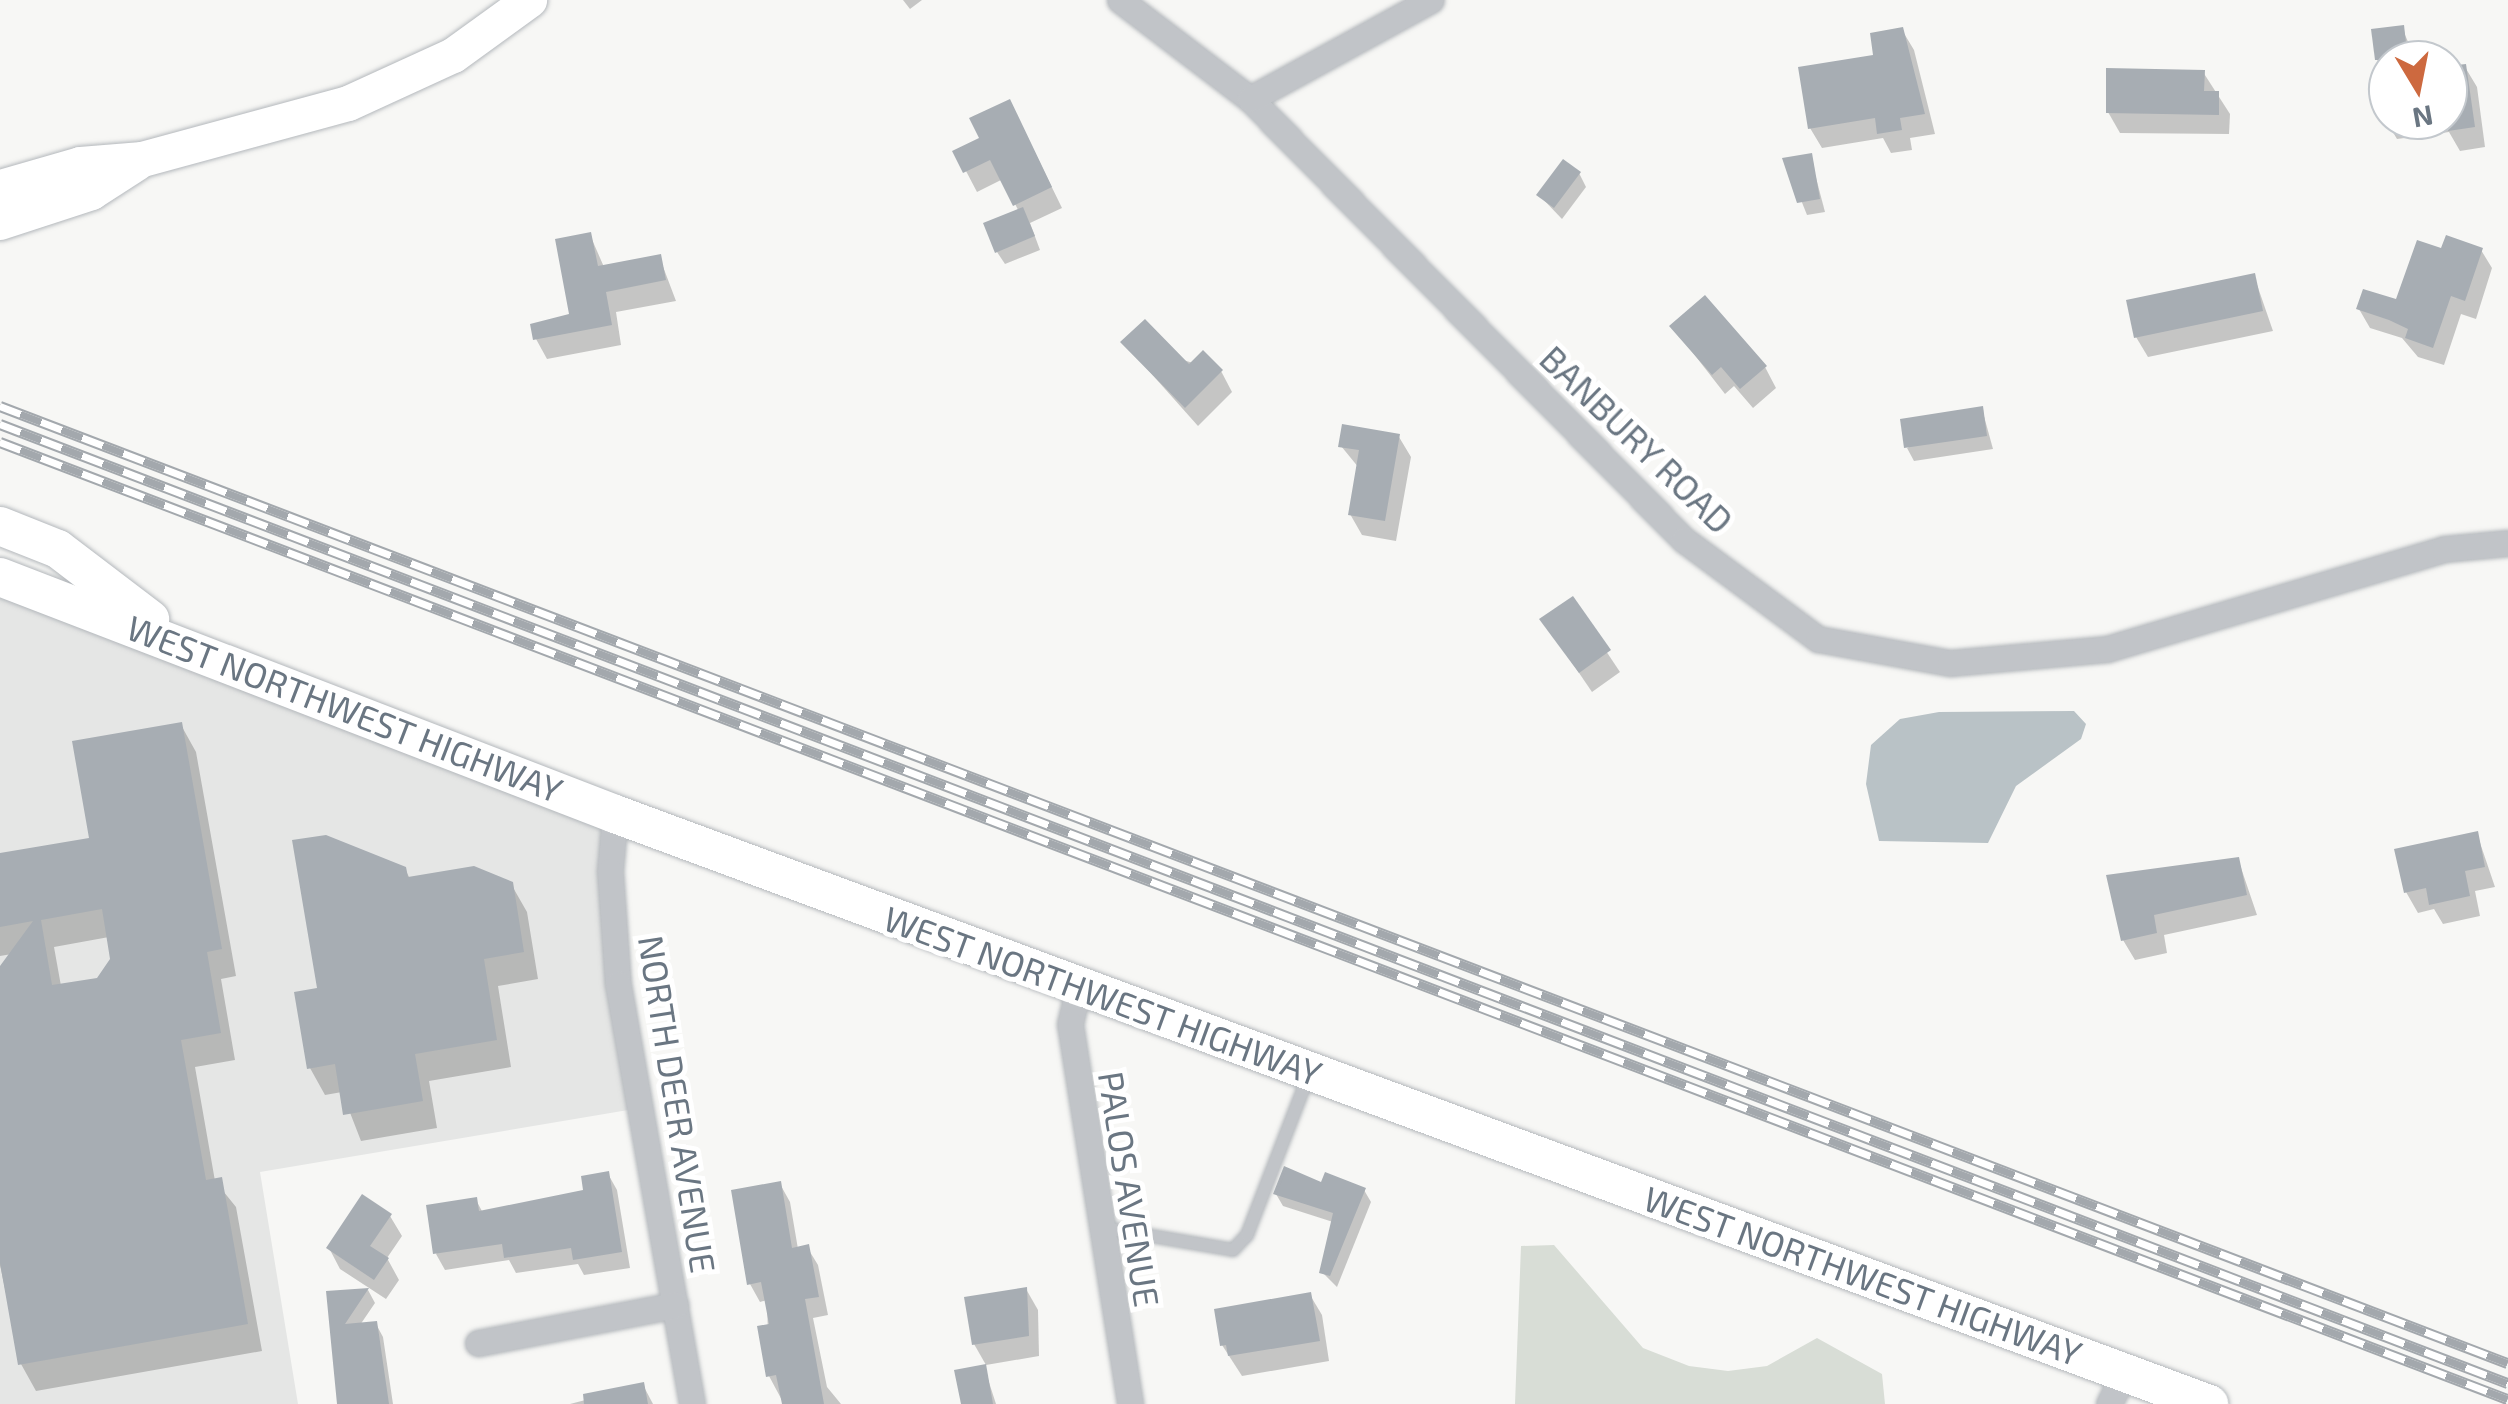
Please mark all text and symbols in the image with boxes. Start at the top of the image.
north arrow [2368,40,2468,140]
text: N [2410,99,2436,136]
street label: BANBURY ROAD [1532,336,1742,542]
street label: WEST NORTHWEST HIGHWAY [121,605,569,811]
street label: WEST NORTHWEST HIGHWAY [878,896,1328,1094]
street label: NORTH DEER AVENUE [631,932,725,1276]
street label: PALOS AVENUE [1091,1068,1169,1310]
street label: WEST NORTHWEST HIGHWAY [1638,1176,2088,1374]

